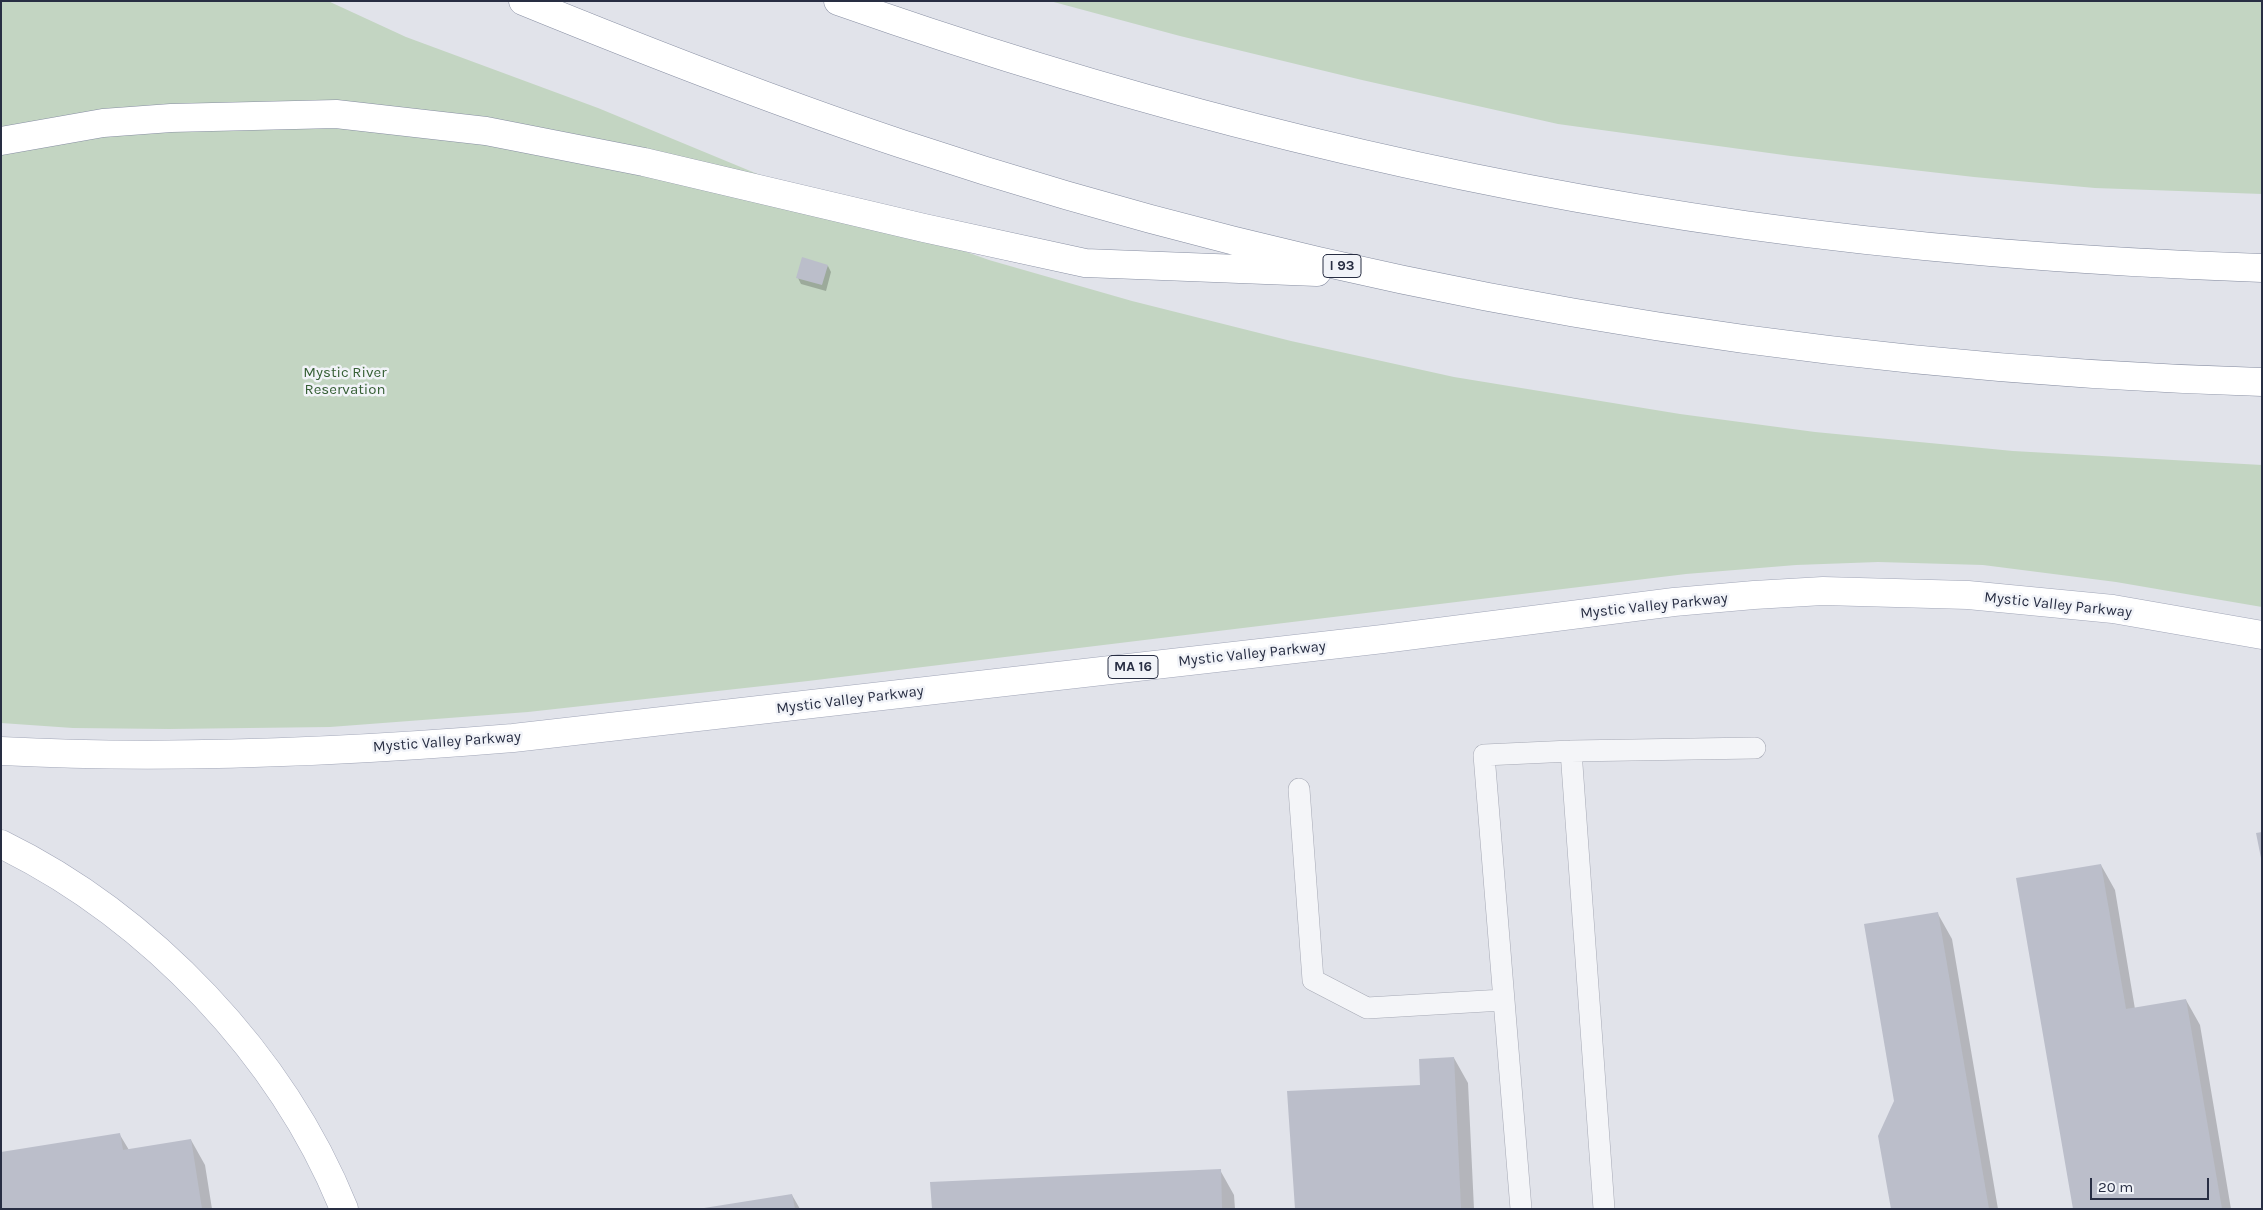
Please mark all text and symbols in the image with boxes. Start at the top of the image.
road number: I 93 [1323,255,1361,278]
park label: Mystic River Reservation [303,364,387,399]
street label: Mystic Valley Parkway [1983,588,2133,622]
street label: Mystic Valley Parkway [1579,589,1729,623]
street label: Mystic Valley Parkway [1177,637,1327,671]
road number: MA 16 [1108,656,1158,679]
street label: Mystic Valley Parkway [775,682,925,718]
street label: Mystic Valley Parkway [372,728,522,756]
scale bar [2093,1168,2212,1200]
text: 20 m [2098,1178,2133,1196]

